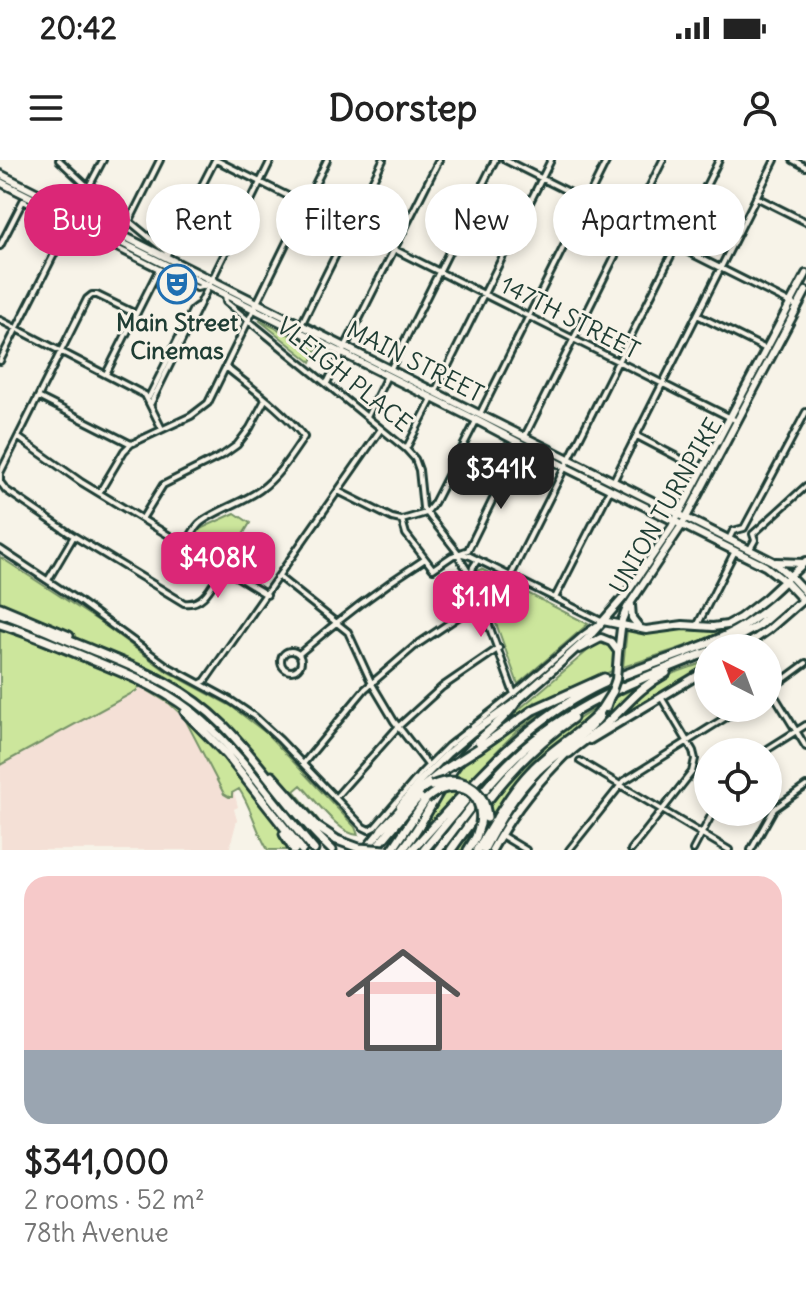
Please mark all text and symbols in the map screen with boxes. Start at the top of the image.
text: 20:42 [40,9,117,47]
icon: menu [24,86,68,130]
text: Doorstep [329,86,477,131]
icon: person [738,86,782,130]
chip: Buy [24,184,130,256]
chip: Rent [146,184,260,256]
chip: Filters [276,184,409,256]
chip: New [425,184,537,256]
chip: Apartment [553,184,745,256]
theatre icon: Main Street Cinemas [156,263,198,305]
street label: 147TH STREET [496,269,645,365]
place label: Main Street Cinemas [116,307,239,365]
street label: VLEIGH PLACE [271,311,418,438]
street label: MAIN STREET [342,314,489,408]
street label: UNION TURNPIKE [603,412,728,599]
pin: $341K [445,443,557,511]
text: $341K [466,452,536,485]
pin: $408K [162,532,274,600]
text: $408K [179,541,257,574]
pin: $1.1M [425,571,537,639]
text: $1.1M [451,580,511,613]
north arrow [694,634,782,722]
map controls [694,634,782,826]
button: locate [694,738,782,826]
icon: home [331,928,475,1072]
text: $341,000 [24,1140,169,1183]
text: 2 rooms · 52 m² [24,1183,205,1216]
text: 78th Avenue [24,1216,169,1249]

